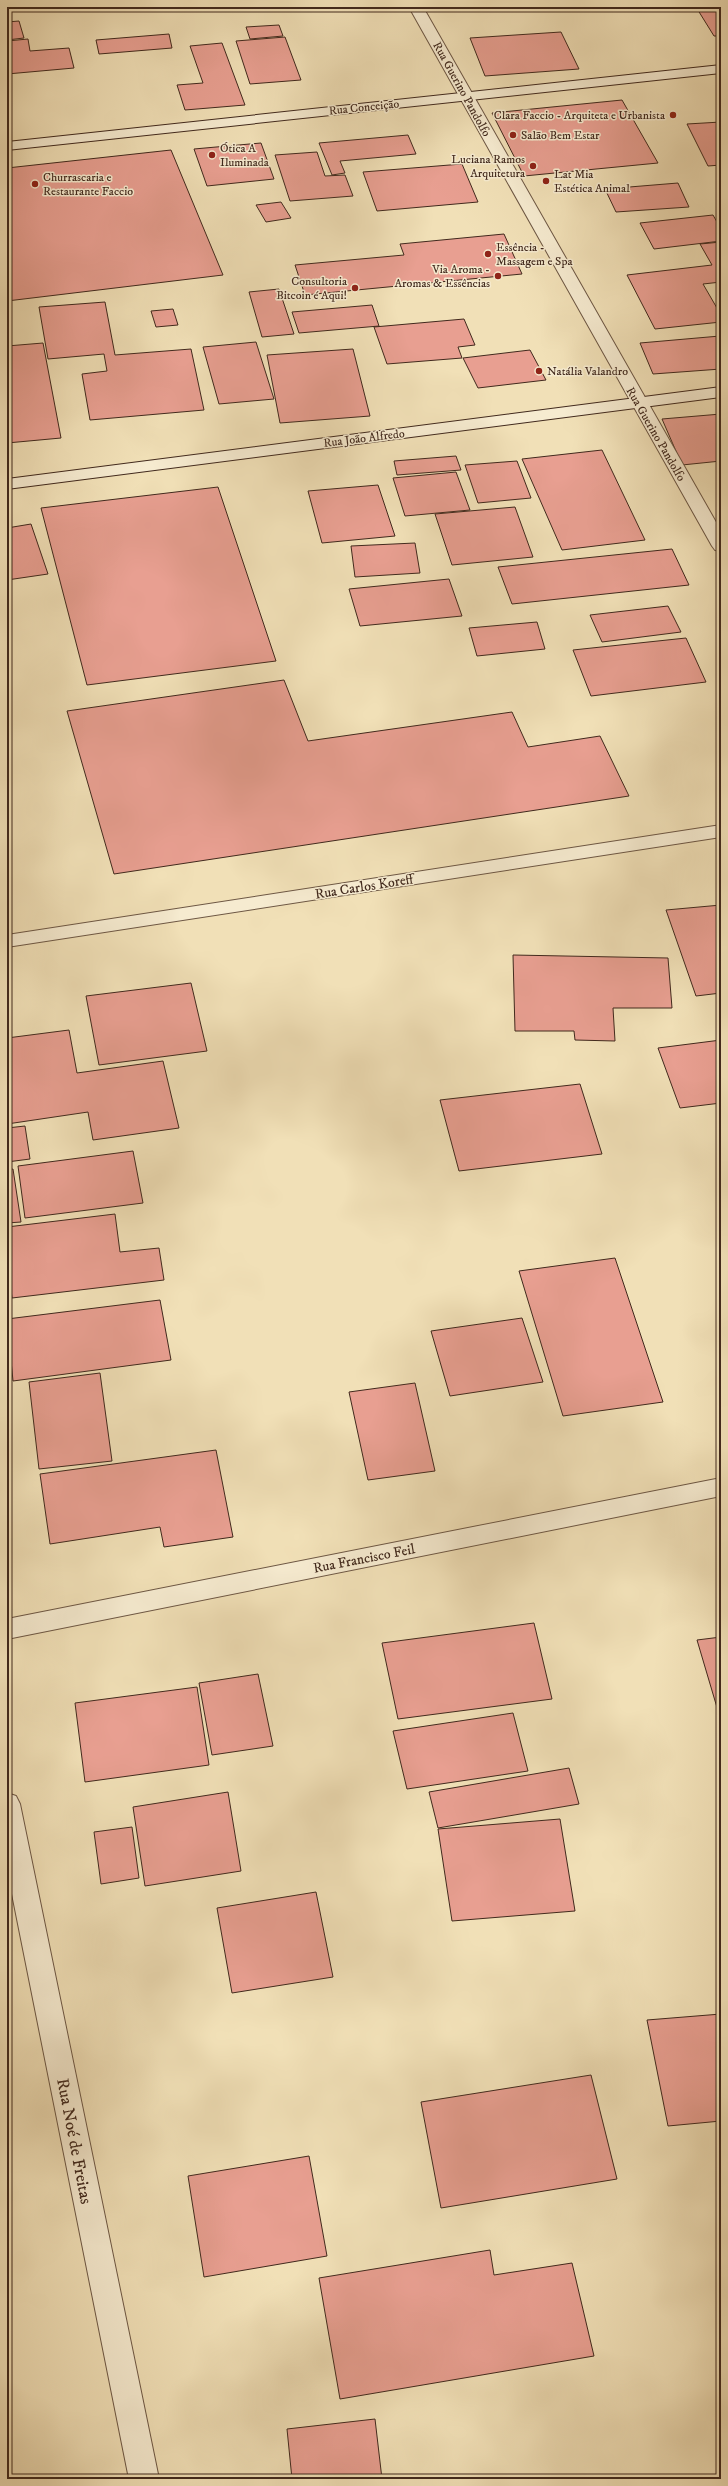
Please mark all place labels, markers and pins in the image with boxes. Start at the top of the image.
place label: Clara Faccio - Arquiteta e Urbanista [494,108,666,123]
marker: Clara Faccio - Arquiteta e Urbanista [668,110,678,120]
place label: Salão Bem Estar [521,128,600,143]
marker: Salão Bem Estar [508,130,518,140]
place label: Ótica A Iluminada [220,141,270,170]
marker: Ótica A Iluminada [207,150,217,160]
place label: Luciana Ramos Arquitetura [451,152,526,181]
marker: Luciana Ramos Arquitetura [528,161,538,171]
place label: Lat Mia Estética Animal [554,167,630,196]
place label: Churrascaria e Restaurante Faccio [43,170,133,199]
marker: Lat Mia Estética Animal [541,176,551,186]
marker: Churrascaria e Restaurante Faccio [30,179,40,189]
place label: Essência - Massagem e Spa [496,240,573,269]
marker: Essência - Massagem e Spa [483,249,493,259]
place label: Via Aroma - Aromas & Essências [394,262,490,291]
marker: Via Aroma - Aromas & Essências [493,271,503,281]
place label: Consultoria Bitcoin é Aqui! [276,274,348,303]
marker: Consultoria Bitcoin é Aqui! [350,283,360,293]
place label: Natália Valandro [547,364,628,379]
marker: Natália Valandro [534,366,544,376]

